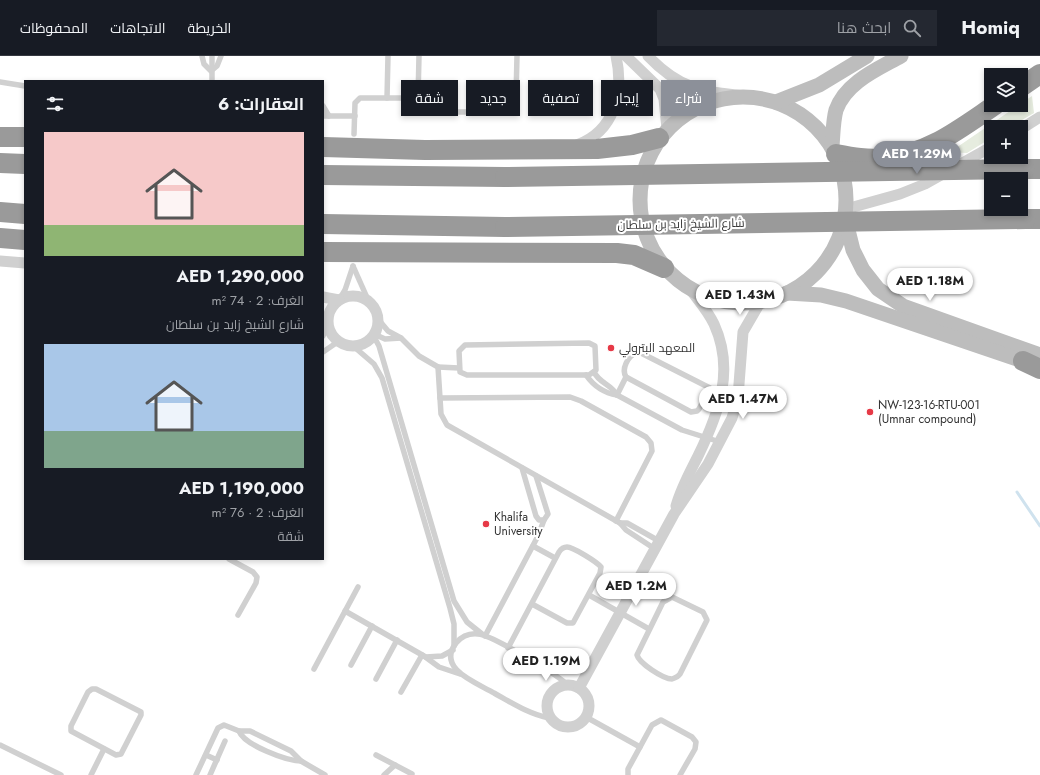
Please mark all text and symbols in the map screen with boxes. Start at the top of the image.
search box [657,10,937,46]
text: Homiq [961,14,1020,41]
text: ابحث هنا [837,17,891,39]
icon: search [901,17,923,39]
text: المحفوظات [20,18,88,38]
text: الاتجاهات [110,18,166,38]
text: الخريطة [188,18,231,38]
map controls [984,68,1028,216]
button: layers [984,68,1028,112]
chip: شقة [401,80,458,116]
chip: جديد [466,80,520,116]
chip: تصفية [528,80,593,116]
chip: إيجار [601,80,653,116]
chip: شراء [661,80,716,116]
text: العقارات: 6 [218,92,304,116]
icon: filters [44,93,66,115]
button: + [984,120,1028,164]
pin: AED 1.29M [871,141,963,175]
text: AED 1.29M [882,144,952,163]
icon: home [138,158,210,230]
button: − [984,172,1028,216]
street label: شارع الشيخ زايد بن سلطان [617,214,745,234]
text: AED 1,290,000 [176,264,304,288]
pin: AED 1.18M [884,268,976,302]
text: AED 1.18M [896,271,964,290]
pin: AED 1.43M [694,282,786,316]
text: AED 1.43M [705,285,775,304]
text: الغرف: 2 · 74 m² [211,291,304,310]
text: شارع الشيخ زايد بن سلطان [166,315,304,334]
place label: المعهد البترولي [619,339,695,358]
marker: المعهد البترولي [606,343,616,353]
icon: home [138,370,210,442]
pin: AED 1.47M [697,386,789,420]
text: AED 1.47M [708,389,778,408]
place label: NW-123-16-RTU-001 (Umnar compound) [878,396,980,428]
marker: NW-123-16-RTU-001 (Umnar compound) [865,407,875,417]
text: AED 1,190,000 [179,476,304,500]
text: الغرف: 2 · 76 m² [212,503,304,522]
place label: Khalifa University [494,508,543,540]
marker: Khalifa University [481,519,491,529]
text: شقة [277,527,304,546]
pin: AED 1.2M [595,573,677,607]
text: AED 1.2M [605,576,667,595]
pin: AED 1.19M [500,648,592,682]
text: AED 1.19M [512,651,580,670]

